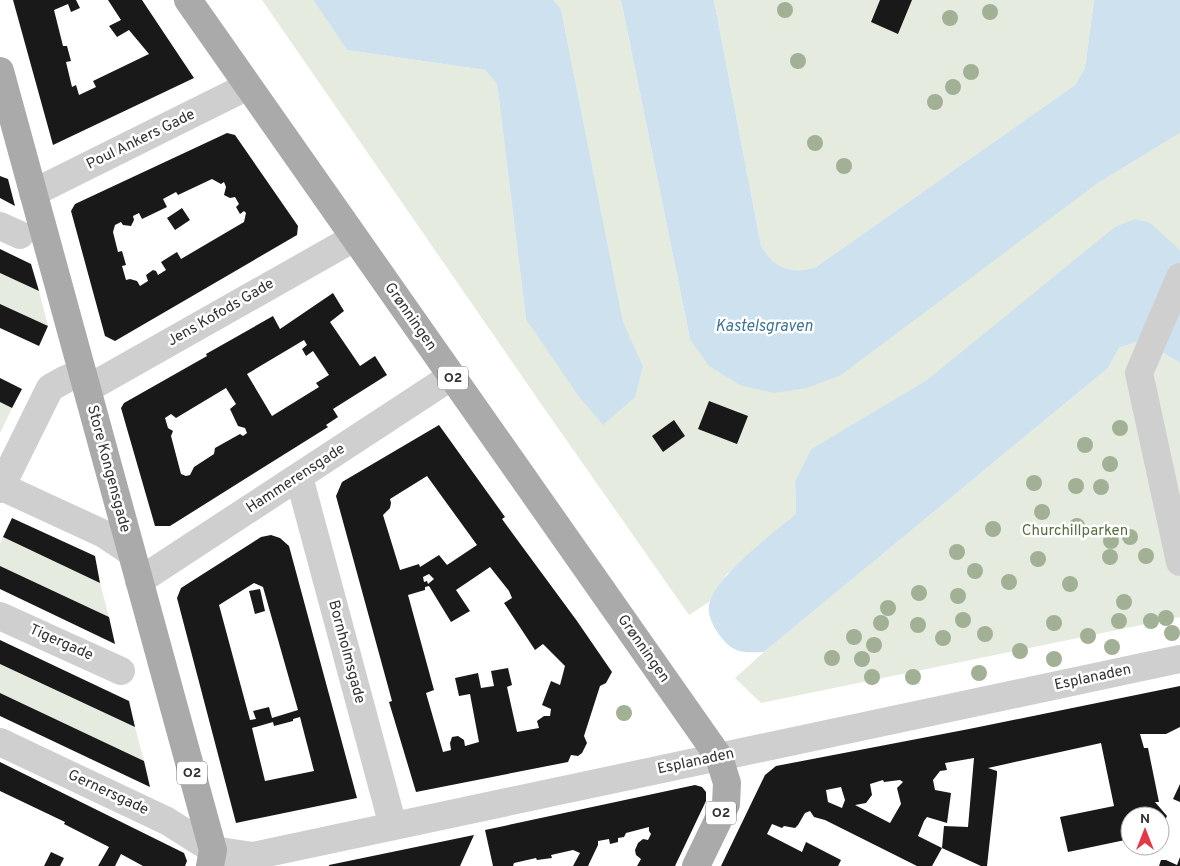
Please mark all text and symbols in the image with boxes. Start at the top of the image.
street label: Poul Ankers Gade [83,105,199,175]
street label: Jens Kofods Gade [164,275,278,351]
street label: Grønningen [380,279,440,355]
water label: Kastelsgraven [715,317,813,337]
road number: O2 [438,366,468,389]
street label: Store Kongensgade [82,403,134,535]
street label: Hammerensgade [243,440,349,518]
park label: Churchillparken [1022,522,1128,541]
street label: Bornholmsgade [323,598,369,706]
street label: Grønningen [613,611,673,687]
street label: Tigergade [26,621,96,665]
street label: Esplanaden [1053,661,1133,695]
street label: Esplanaden [656,745,736,779]
road number: O2 [177,761,207,784]
street label: Gernersgade [65,766,151,820]
road number: O2 [706,801,736,824]
north arrow [1120,806,1170,856]
text: N [1140,811,1150,828]

